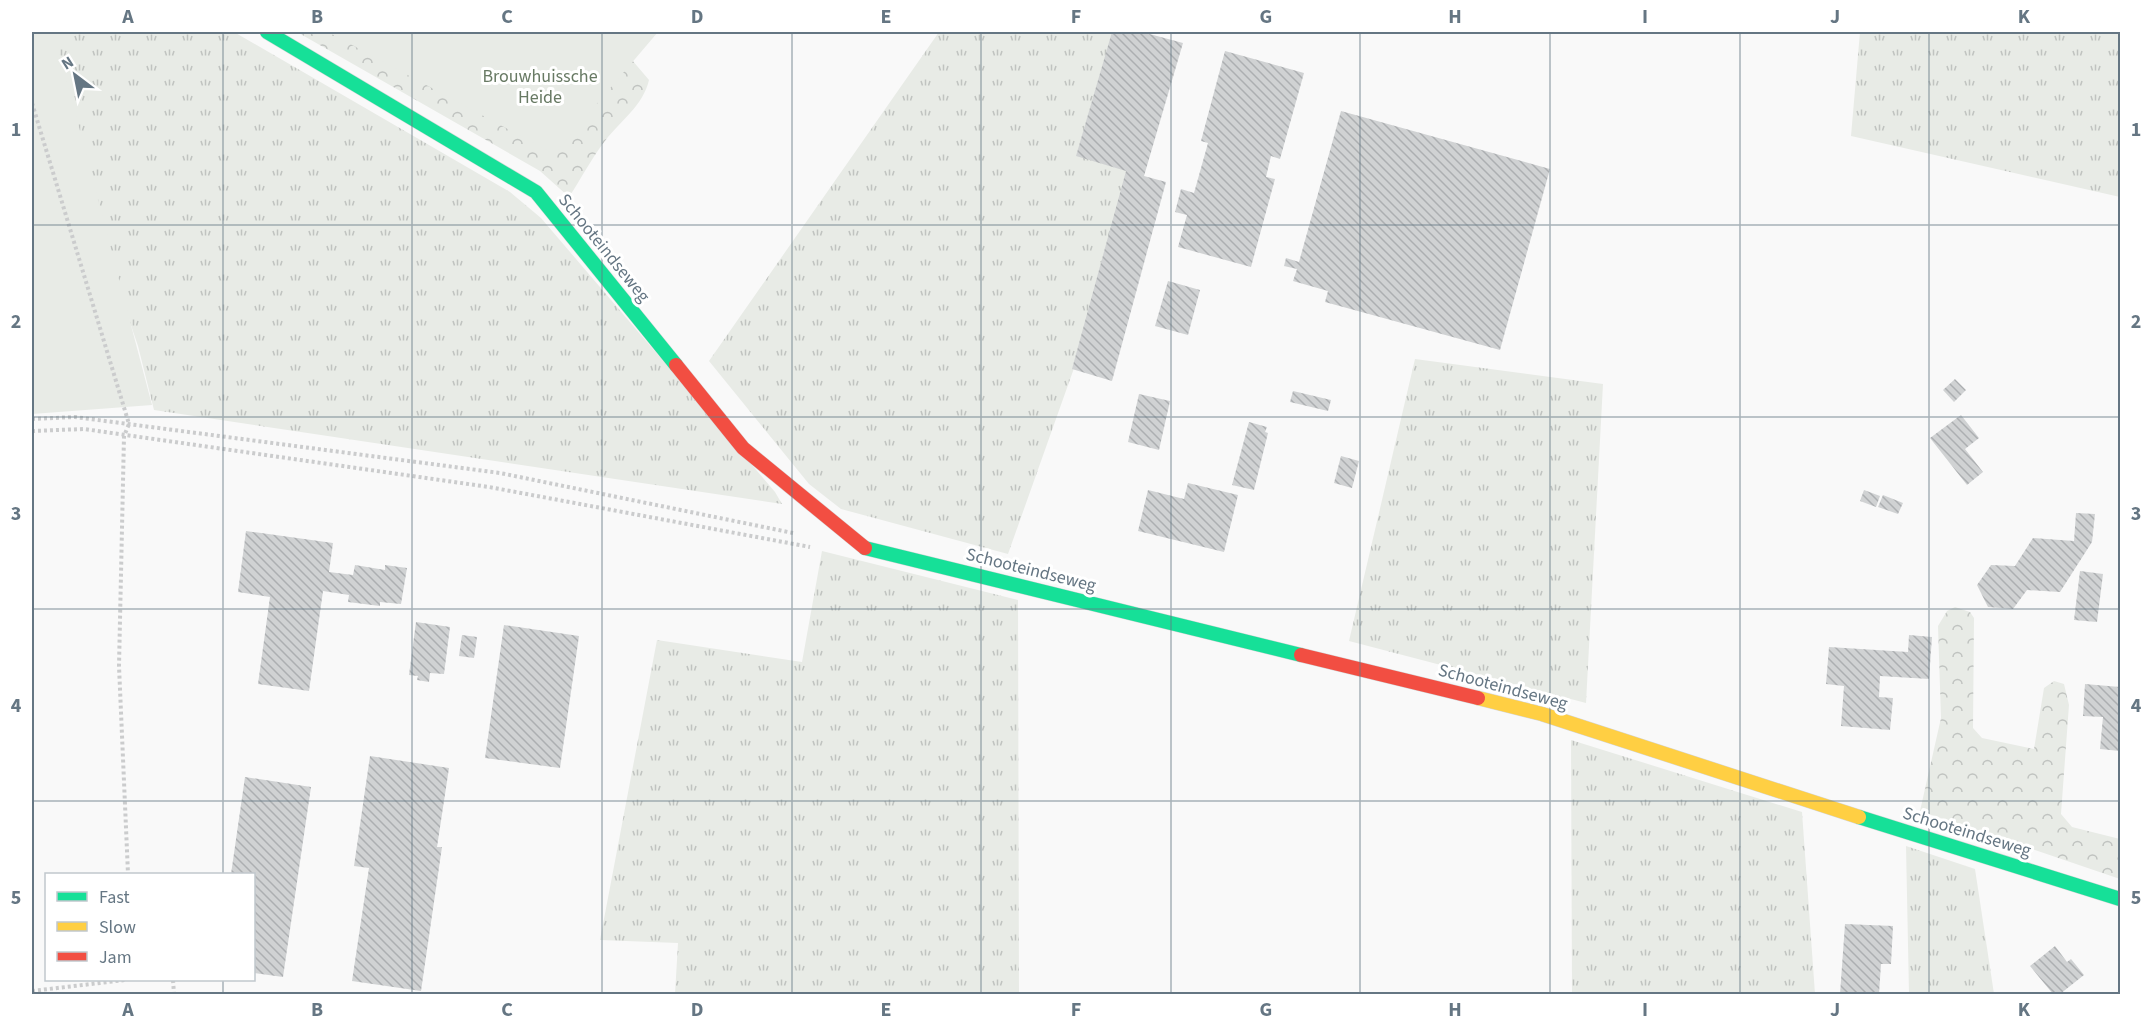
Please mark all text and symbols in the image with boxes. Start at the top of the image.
text: A [121,3,134,31]
text: B [311,3,323,31]
text: C [501,3,513,31]
text: D [691,3,703,31]
text: E [881,3,891,31]
text: F [1071,3,1081,31]
text: G [1260,3,1272,31]
text: H [1448,3,1462,31]
text: I [1642,3,1648,31]
text: J [1830,3,1840,31]
text: K [2018,3,2031,31]
north arrow [45,45,105,105]
text: N [57,51,78,75]
park label: Brouwhuissche Heide [482,64,598,110]
text: 1 [11,116,21,144]
text: 1 [2131,116,2141,144]
street label: Schooteindseweg [552,188,656,308]
text: 2 [11,308,21,336]
text: 2 [2131,308,2141,336]
text: 3 [11,500,21,528]
text: 3 [2131,500,2141,528]
street label: Schooteindseweg [963,542,1099,598]
street label: Schooteindseweg [1435,658,1571,716]
text: 4 [11,692,22,720]
text: 4 [2131,692,2142,720]
street label: Schooteindseweg [1900,801,2034,863]
legend [45,873,255,981]
text: 5 [11,884,21,912]
text: 5 [2131,884,2141,912]
text: Fast [99,885,130,910]
text: Slow [99,915,136,940]
text: Jam [99,945,132,970]
text: A [121,996,134,1024]
text: B [311,996,323,1024]
text: C [501,996,513,1024]
text: D [691,996,703,1024]
text: E [881,996,891,1024]
text: F [1071,996,1081,1024]
text: G [1260,996,1272,1024]
text: H [1448,996,1462,1024]
text: I [1642,996,1648,1024]
text: J [1830,996,1840,1024]
text: K [2018,996,2031,1024]

